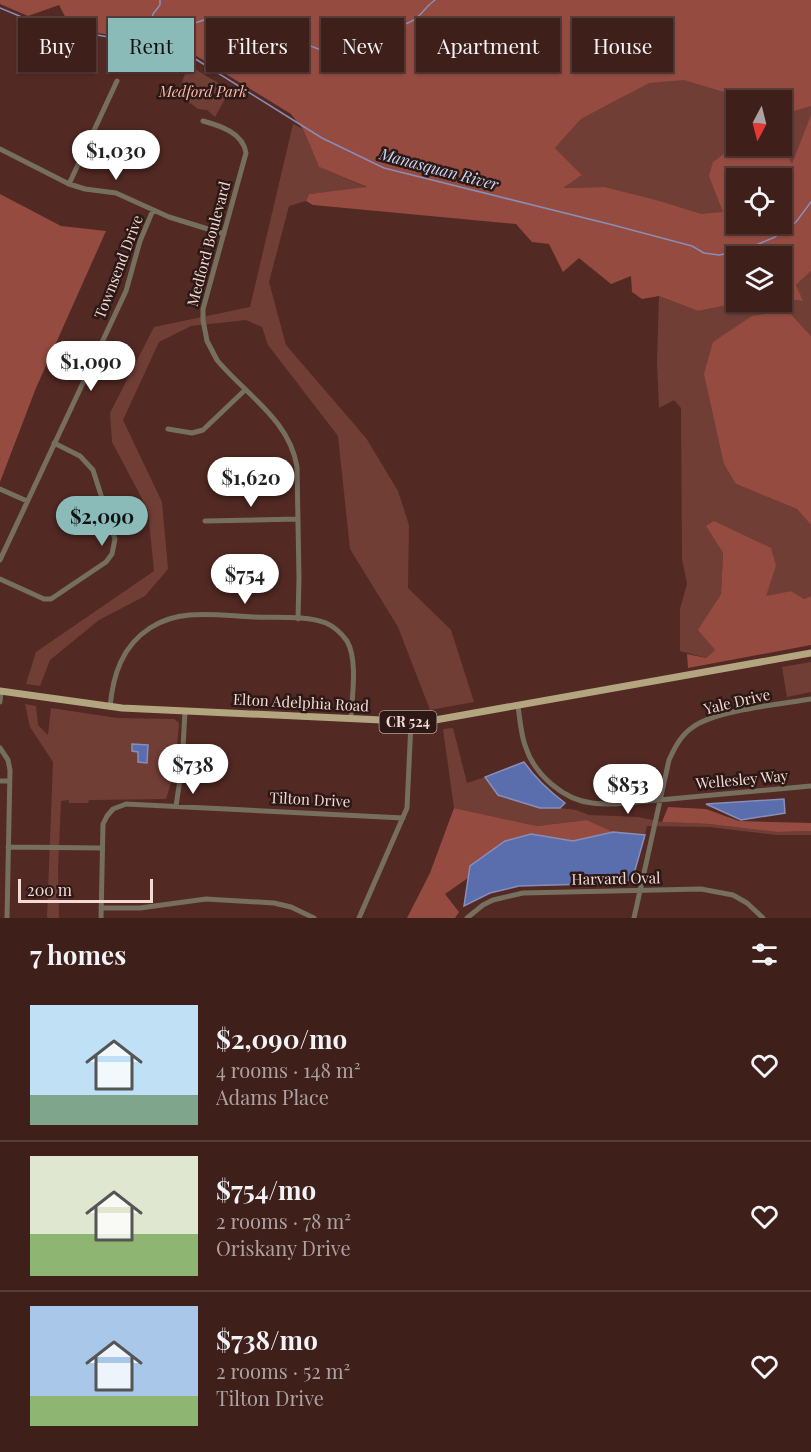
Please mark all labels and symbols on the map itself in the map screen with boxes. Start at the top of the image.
park label: Medford Park [158,81,247,101]
north arrow [726,90,792,156]
pin: $1,030 [67,130,165,181]
water label: Manasquan River [376,142,502,195]
street label: Medford Boulevard [182,179,234,308]
street label: Townsend Drive [89,212,147,321]
pin: $1,090 [42,341,140,392]
pin: $1,620 [202,457,300,508]
pin: $2,090 [53,496,151,547]
pin: $754 [209,554,281,605]
street label: Yale Drive [701,684,772,719]
street label: Elton Adelphia Road [232,688,370,716]
road number: CR 524 [380,711,436,733]
pin: $738 [157,744,229,795]
pin: $853 [592,764,664,815]
street label: Wellesley Way [694,765,789,793]
street label: Tilton Drive [269,787,351,811]
street label: Harvard Oval [571,867,661,889]
scale bar [18,876,153,904]

